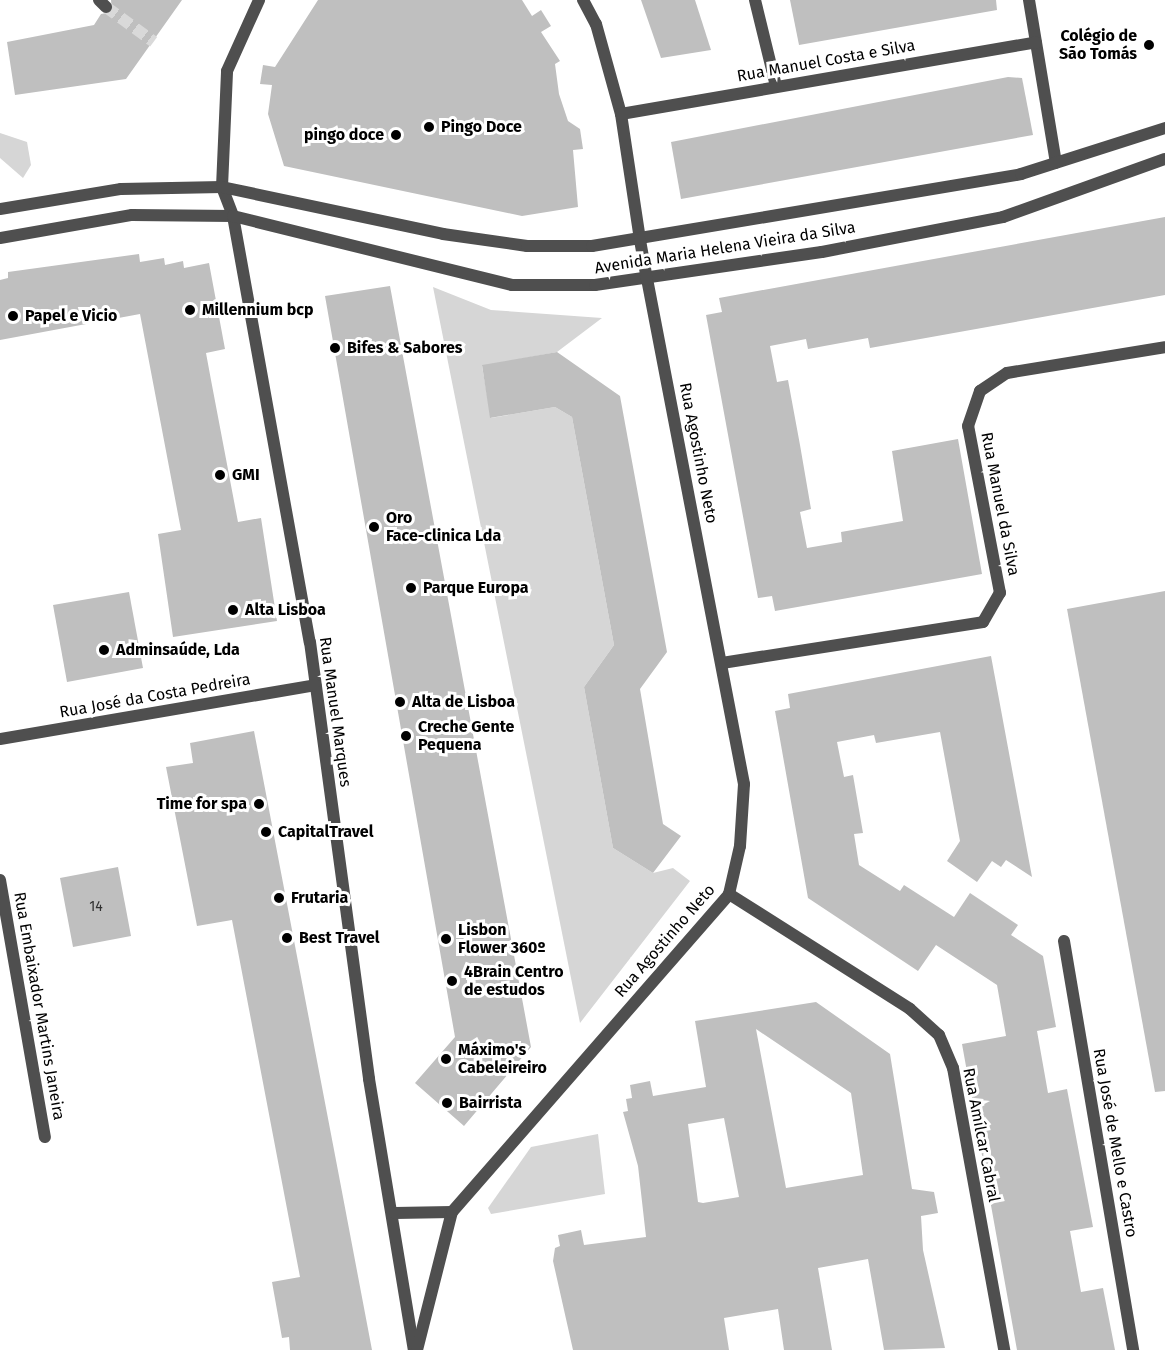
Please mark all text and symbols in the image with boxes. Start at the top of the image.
place label: Colégio de São Tomás [1059,26,1137,64]
street label: Rua Manuel Costa e Silva [735,36,917,86]
marker: Colégio de São Tomás [1142,38,1156,52]
place label: Pingo Doce [441,117,522,137]
marker: Pingo Doce [422,120,436,134]
place label: pingo doce [304,125,384,145]
marker: pingo doce [389,128,403,142]
street label: Avenida Maria Helena Vieira da Silva [593,218,857,278]
place label: Millennium bcp [202,300,314,320]
marker: Millennium bcp [183,303,197,317]
place label: Papel e Vicio [25,306,117,326]
marker: Papel e Vicio [6,309,20,323]
place label: Bifes & Sabores [347,338,463,358]
marker: Bifes & Sabores [328,341,342,355]
street label: Rua Agostinho Neto [675,381,721,525]
street label: Rua Manuel da Silva [977,431,1023,577]
place label: GMI [232,465,260,485]
marker: GMI [213,468,227,482]
place label: Oro Face-clinica Lda [386,508,501,546]
marker: Oro Face-clinica Lda [367,520,381,534]
place label: Parque Europa [423,578,529,598]
marker: Parque Europa [404,581,418,595]
place label: Alta Lisboa [245,600,326,620]
marker: Alta Lisboa [226,603,240,617]
street label: Rua Manuel Marques [315,636,355,788]
place label: Adminsaúde, Lda [116,640,240,660]
marker: Adminsaúde, Lda [97,643,111,657]
street label: Rua José da Costa Pedreira [58,670,252,722]
place label: Alta de Lisboa [412,692,515,712]
marker: Alta de Lisboa [393,695,407,709]
place label: Creche Gente Pequena [418,717,514,755]
marker: Creche Gente Pequena [399,729,413,743]
place label: Time for spa [157,794,247,814]
marker: Time for spa [252,797,266,811]
place label: CapitalTravel [278,822,373,842]
marker: CapitalTravel [259,825,273,839]
street label: Rua Agostinho Neto [611,881,719,1001]
place label: Frutaria [291,888,348,908]
street label: Rua Embaixador Martins Janeira [9,890,69,1122]
marker: Frutaria [272,891,286,905]
house number: 14 [89,899,103,915]
place label: Lisbon Flower 360º [458,920,545,958]
place label: Best Travel [299,928,380,948]
marker: Best Travel [280,931,294,945]
marker: Lisbon Flower 360º [439,932,453,946]
place label: 4Brain Centro de estudos [464,962,563,1000]
marker: 4Brain Centro de estudos [445,974,459,988]
place label: Máximo's Cabeleireiro [458,1040,547,1078]
street label: Rua José de Mello e Castro [1089,1047,1141,1239]
marker: Máximo's Cabeleireiro [439,1052,453,1066]
street label: Rua Amílcar Cabral [959,1066,1003,1204]
place label: Bairrista [459,1093,522,1113]
marker: Bairrista [440,1096,454,1110]

